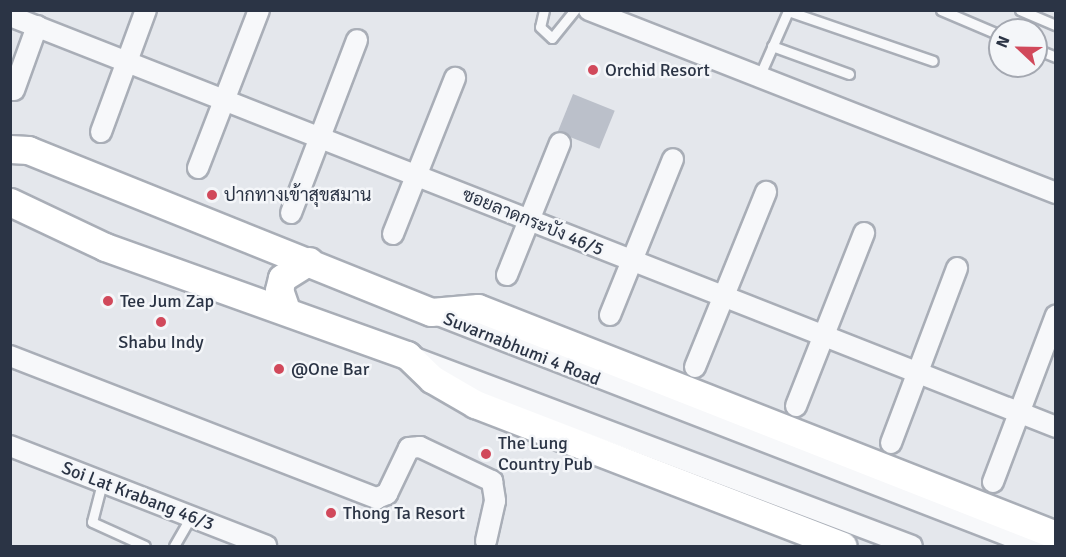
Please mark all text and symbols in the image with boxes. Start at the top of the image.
north arrow [988,18,1048,78]
text: N [992,33,1015,51]
place label: Orchid Resort [605,59,710,81]
marker: Orchid Resort [586,63,600,77]
place label: ปากทางเข้าสุขสมาน [224,184,371,206]
street label: ซอยลาดกระบัง 46/5 [459,184,607,260]
marker: ปากทางเข้าสุขสมาน [205,188,219,202]
place label: Tee Jum Zap [120,290,214,312]
marker: Tee Jum Zap [101,294,115,308]
street label: Suvarnabhumi 4 Road [440,308,604,390]
marker: Shabu Indy [154,315,168,329]
place label: Shabu Indy [118,331,204,353]
place label: @One Bar [291,358,369,380]
marker: @One Bar [272,362,286,376]
place label: The Lung Country Pub [498,433,593,476]
marker: The Lung Country Pub [479,447,493,461]
street label: Soi Lat Krabang 46/3 [59,457,217,535]
place label: Thong Ta Resort [343,502,465,524]
marker: Thong Ta Resort [324,506,338,520]

